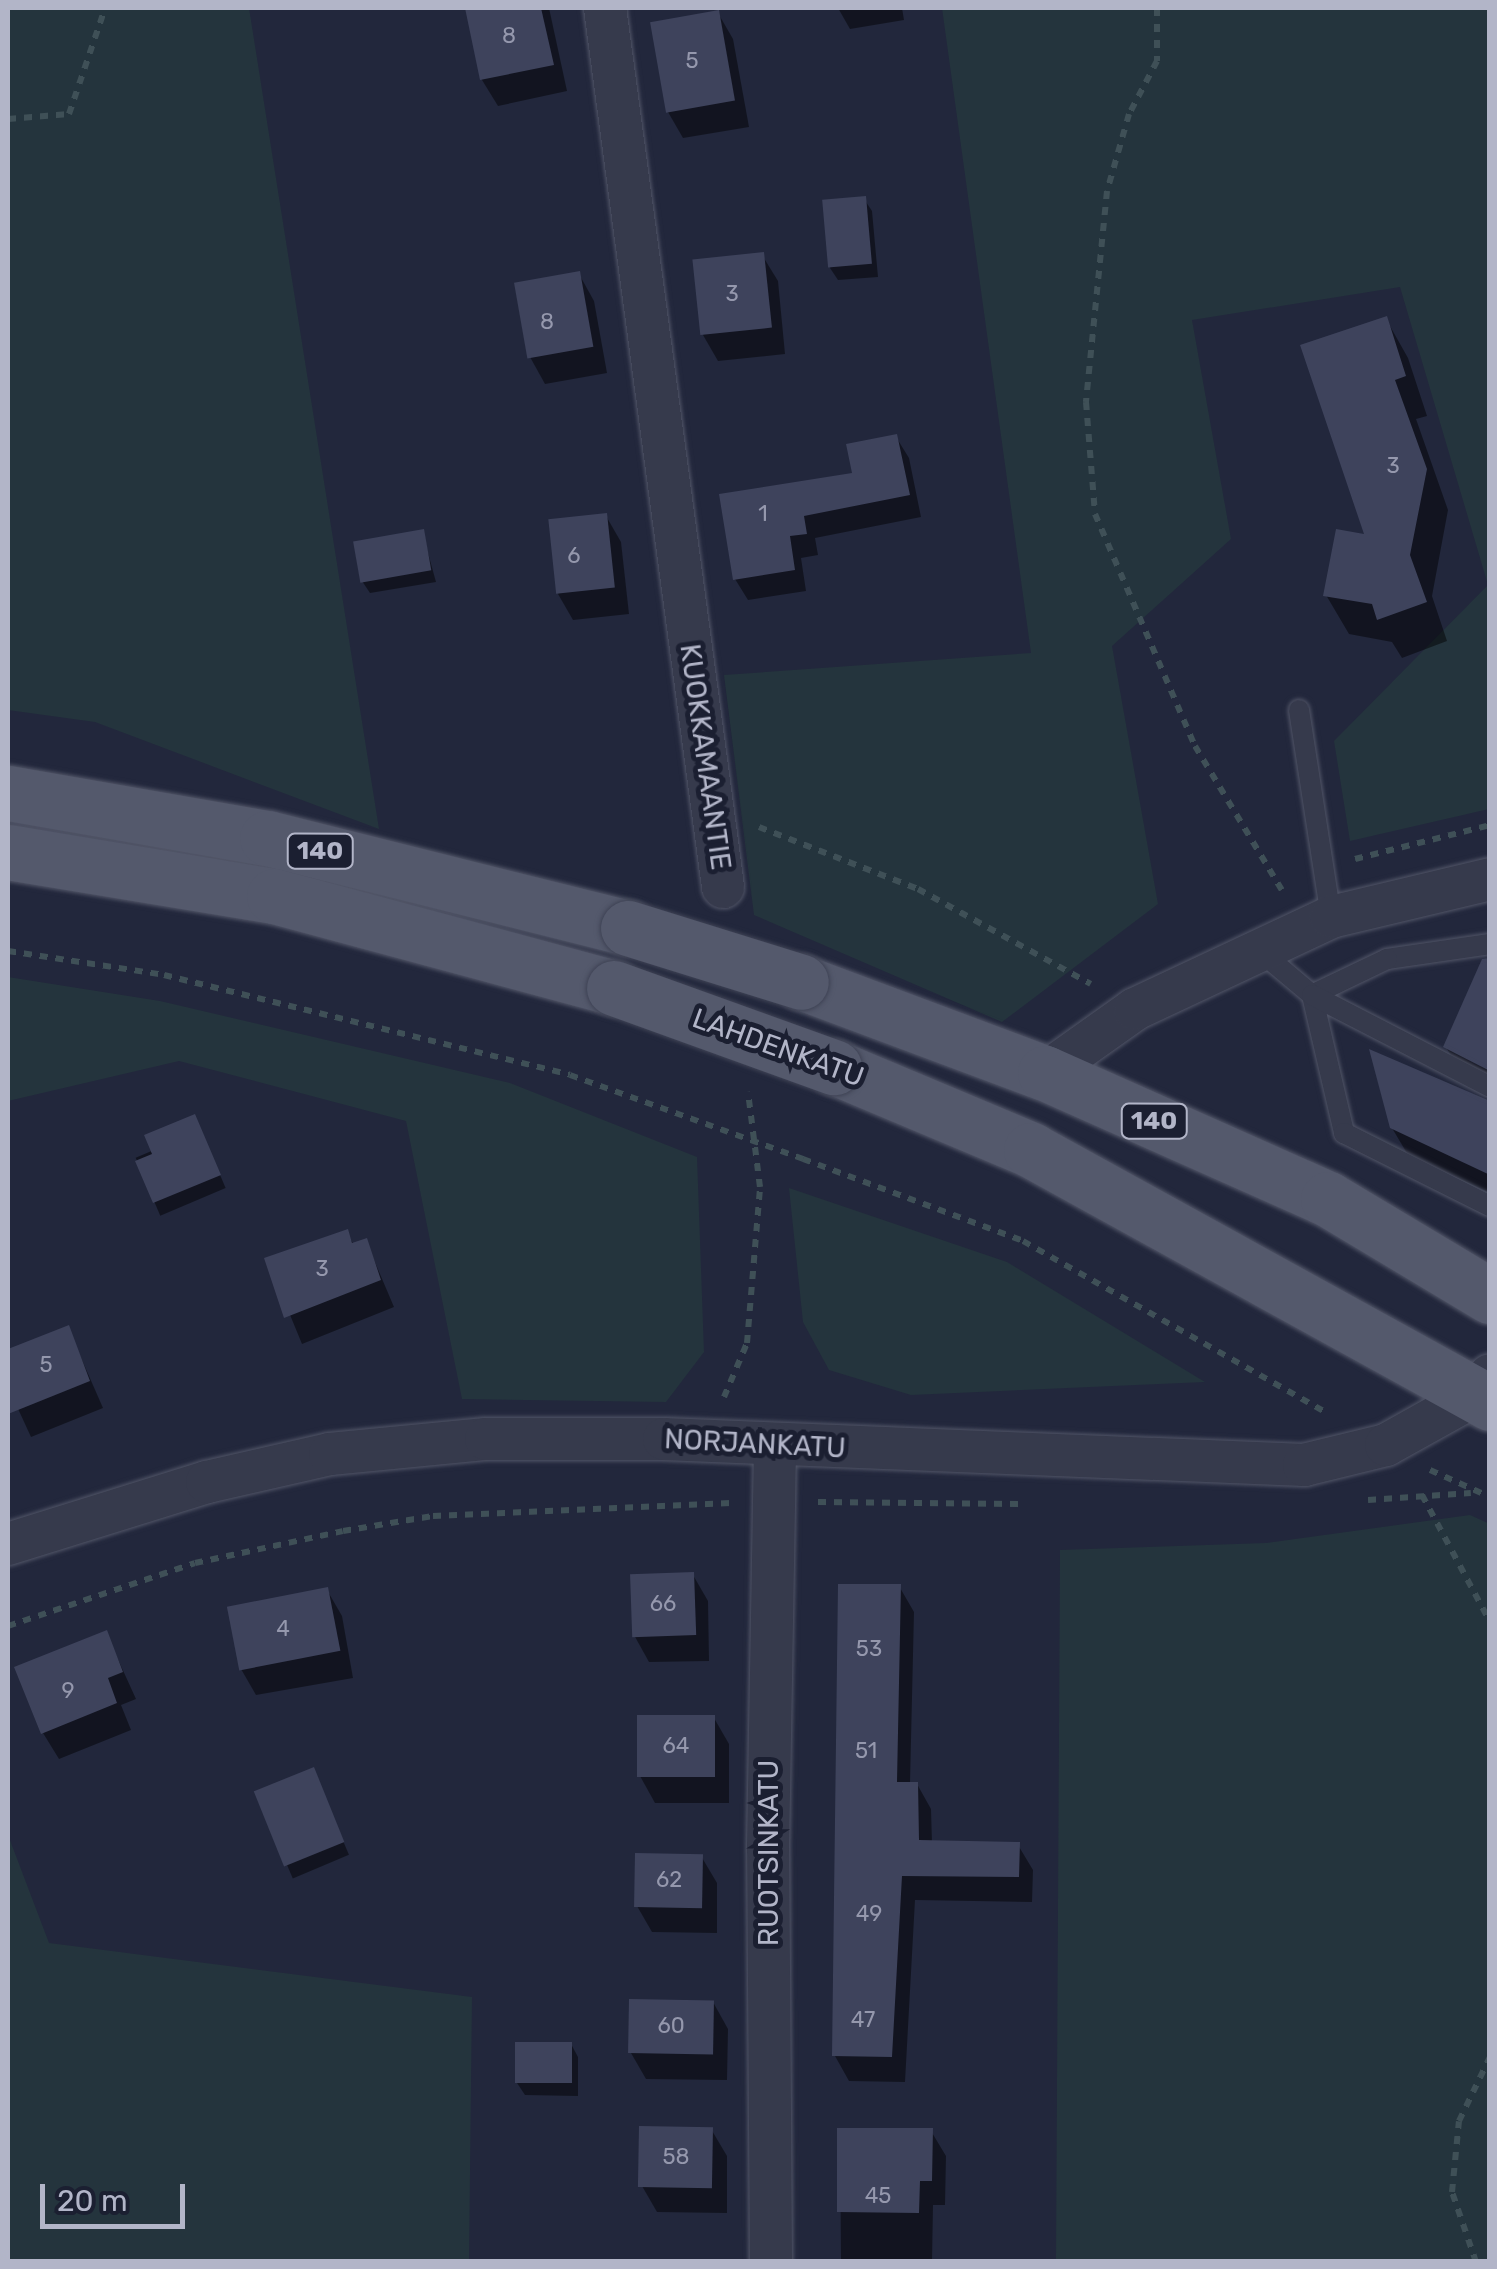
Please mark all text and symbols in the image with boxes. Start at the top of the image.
house number: 8 [502,23,516,49]
house number: 5 [685,48,699,74]
house number: 3 [725,281,739,307]
house number: 8 [540,309,554,335]
house number: 3 [1386,453,1400,479]
house number: 1 [758,501,768,527]
house number: 6 [567,543,581,569]
street label: KUOKKAMAANTIE [673,642,737,872]
road number: 140 [285,831,355,871]
street label: LAHDENKATU [688,1002,868,1094]
road number: 140 [1119,1101,1189,1141]
house number: 3 [315,1256,329,1282]
house number: 5 [39,1352,53,1378]
street label: NORJANKATU [663,1422,847,1466]
house number: 66 [650,1591,676,1617]
house number: 4 [276,1616,290,1642]
house number: 53 [856,1636,882,1662]
house number: 9 [61,1678,75,1704]
house number: 64 [663,1733,689,1759]
house number: 51 [855,1738,877,1764]
street label: RUOTSINKATU [752,1760,786,1946]
house number: 62 [656,1867,682,1893]
house number: 49 [856,1901,882,1927]
house number: 47 [851,2007,875,2033]
house number: 60 [657,2013,685,2039]
house number: 58 [662,2144,690,2170]
scale bar [45,2164,190,2226]
text: 20 m [57,2183,128,2219]
house number: 45 [865,2183,891,2209]

